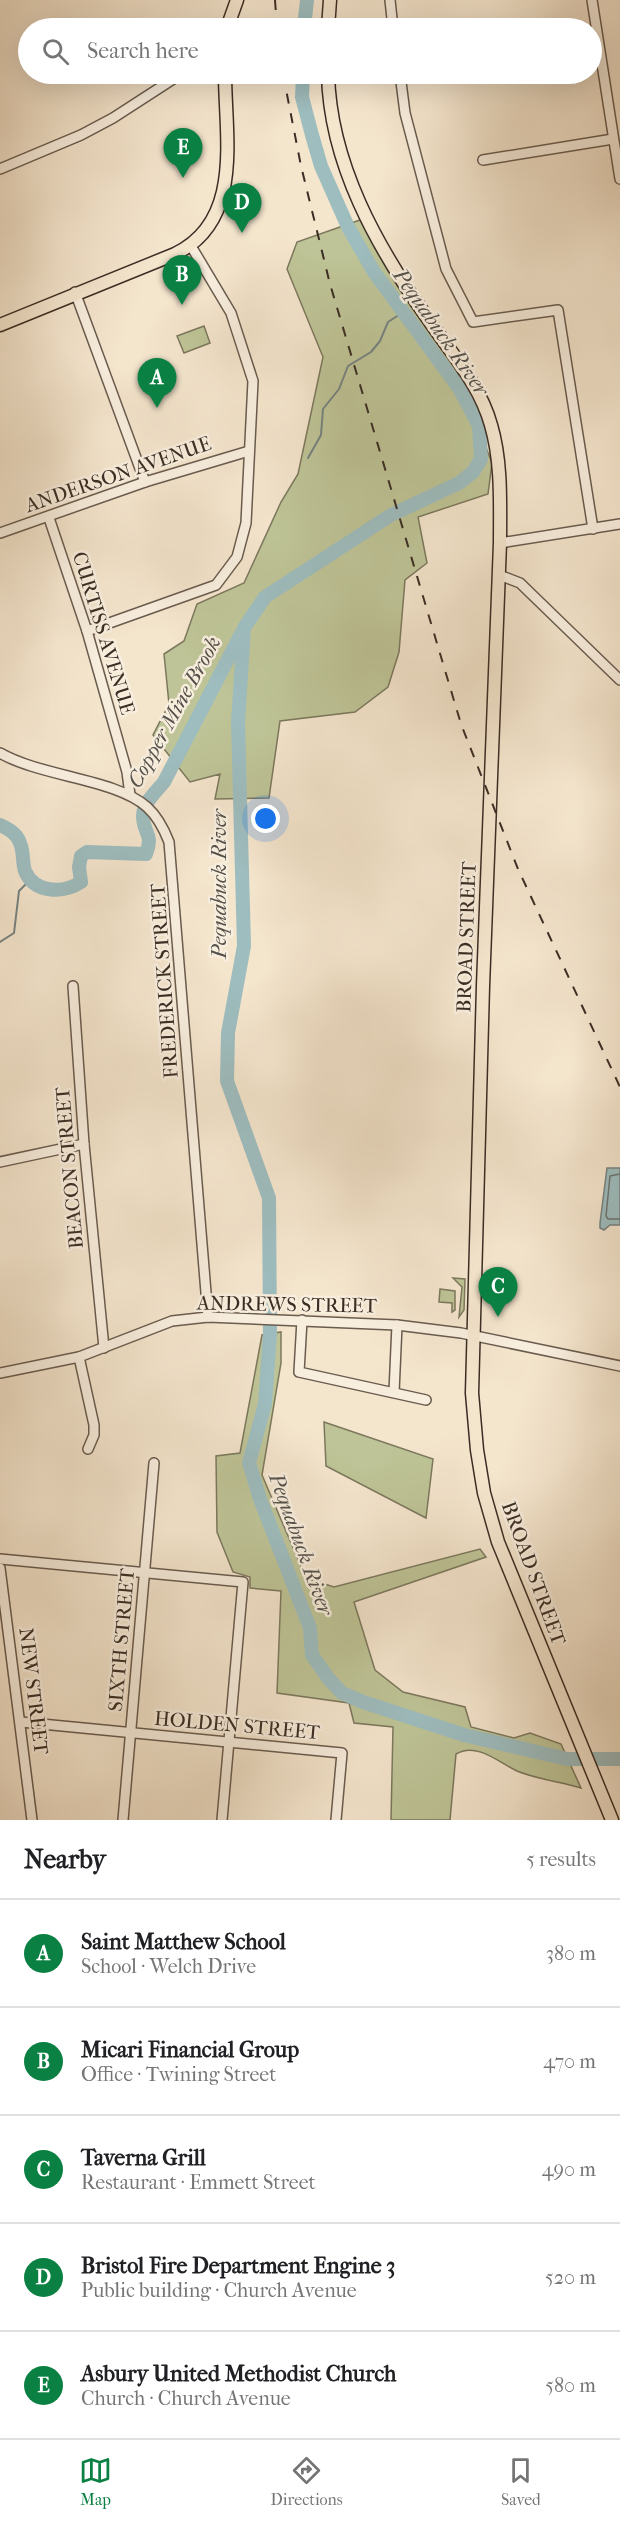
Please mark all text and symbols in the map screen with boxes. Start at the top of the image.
search box [18,18,602,84]
icon: search [39,35,72,68]
text: Search here [87,38,199,64]
pin: E [164,128,202,178]
pin: D [222,184,262,233]
pin: B [162,256,201,305]
water label: Pequabuck River [388,263,495,401]
pin: A [138,358,176,408]
street label: ANDERSON AVENUE [21,432,214,517]
street label: CURTISS AVENUE [68,549,139,717]
water label: Copper Mine Brook [123,632,225,792]
your location [251,804,280,833]
water label: Pequabuck River [207,808,231,960]
street label: BROAD STREET [452,861,481,1013]
street label: FREDERICK STREET [146,882,183,1079]
street label: BEACON STREET [51,1086,88,1250]
pin: C [478,1268,518,1317]
street label: ANDREWS STREET [196,1291,378,1318]
water label: Pequabuck River [264,1469,338,1620]
street label: BROAD STREET [497,1498,570,1649]
street label: SIXTH STREET [104,1567,139,1713]
street label: NEW STREET [14,1626,53,1756]
street label: HOLDEN STREET [153,1707,321,1744]
text: Nearby [24,1844,106,1875]
text: 5 results [526,1848,596,1871]
text: Saint Matthew School [81,1929,286,1955]
text: A [37,1942,50,1965]
text: 380 m [546,1942,596,1965]
text: School · Welch Drive [81,1955,256,1978]
text: Micari Financial Group [81,2037,299,2063]
text: B [37,2050,50,2073]
text: 470 m [543,2050,596,2073]
text: Office · Twining Street [81,2063,276,2086]
text: Taverna Grill [81,2145,206,2171]
text: C [37,2158,50,2181]
text: 490 m [542,2158,596,2181]
text: Restaurant · Emmett Street [81,2171,316,2194]
text: Bristol Fire Department Engine 3 [81,2253,395,2279]
text: D [36,2266,51,2289]
text: 520 m [545,2266,596,2289]
text: Public building · Church Avenue [81,2279,357,2302]
text: Asbury United Methodist Church [81,2361,396,2387]
text: E [37,2374,50,2397]
text: 580 m [545,2374,596,2397]
text: Church · Church Avenue [81,2387,291,2410]
tab: Map [79,2454,112,2509]
tab: Directions [271,2454,343,2509]
tab: Saved [501,2454,541,2509]

